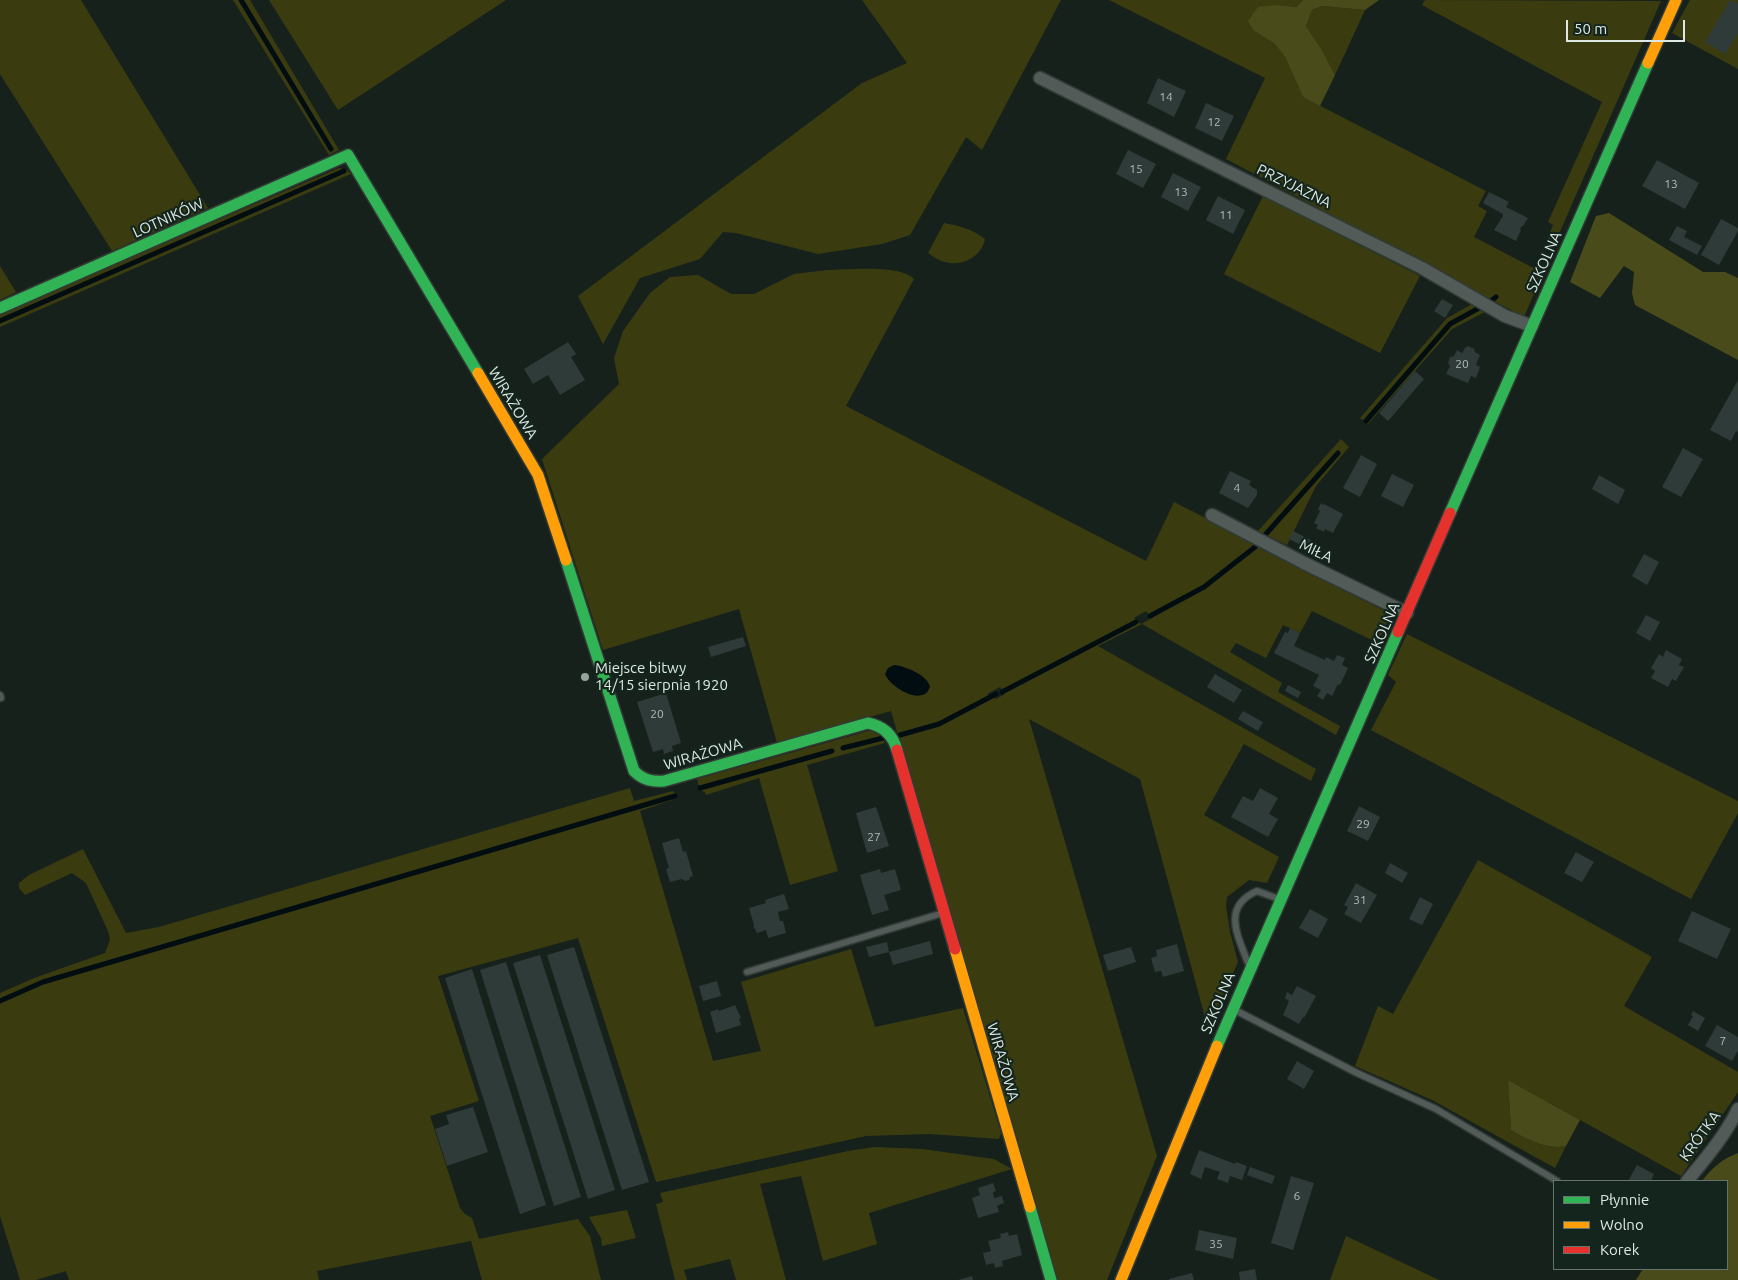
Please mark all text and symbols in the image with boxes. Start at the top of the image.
scale bar [1568,10,1687,42]
text: 50 m [1574,20,1607,37]
house number: 14 [1159,90,1173,104]
house number: 12 [1207,115,1221,129]
street label: PRZYJAZNA [1254,160,1334,212]
house number: 15 [1129,162,1143,176]
house number: 13 [1664,177,1678,191]
house number: 13 [1174,185,1188,199]
street label: LOTNIKÓW [130,194,206,242]
house number: 11 [1219,208,1233,222]
street label: SZKOLNA [1523,229,1565,295]
house number: 20 [1455,357,1469,371]
street label: WIRAŻOWA [484,364,542,442]
house number: 4 [1234,481,1240,495]
street label: MIŁA [1296,535,1336,567]
street label: SZKOLNA [1361,600,1403,666]
place label: Miejsce bitwy 14/15 sierpnia 1920 [595,659,728,694]
marker: Miejsce bitwy 14/15 sierpnia 1920 [579,671,591,683]
house number: 20 [650,707,664,721]
street label: WIRAŻOWA [662,734,744,774]
house number: 29 [1356,817,1370,831]
house number: 27 [867,830,881,844]
house number: 31 [1353,893,1367,907]
street label: SZKOLNA [1197,970,1239,1036]
street label: WIRAŻOWA [983,1021,1023,1103]
house number: 7 [1720,1034,1726,1048]
street label: KRÓTKA [1676,1107,1724,1165]
legend [1553,1180,1728,1270]
house number: 6 [1294,1189,1300,1203]
text: Płynnie [1600,1191,1649,1208]
text: Wolno [1600,1216,1644,1233]
house number: 35 [1209,1237,1223,1251]
text: Korek [1600,1241,1639,1258]

